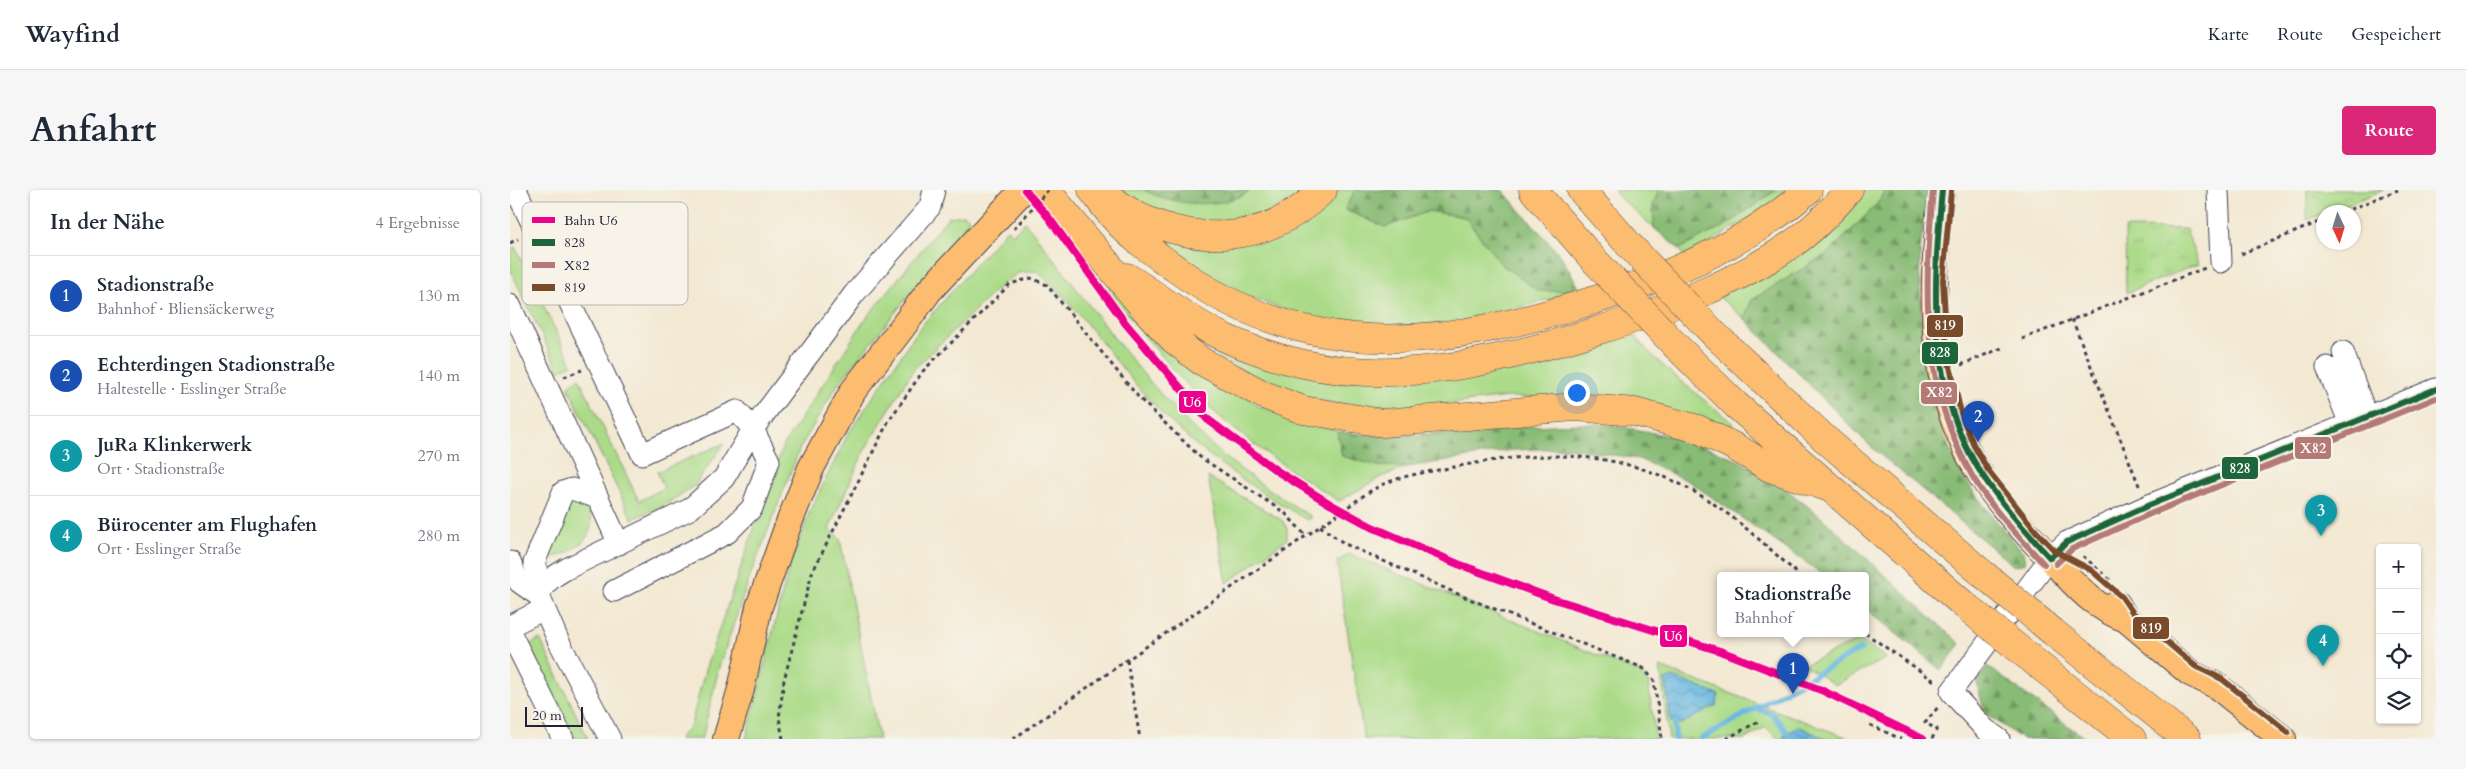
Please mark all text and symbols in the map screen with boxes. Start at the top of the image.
text: Wayfind [25,18,120,51]
text: Karte [2208,22,2249,47]
text: Route [2277,22,2323,47]
text: Gespeichert [2351,22,2441,47]
text: Anfahrt [30,106,156,154]
button: Route [2342,106,2436,155]
legend [522,202,688,305]
north arrow [2316,205,2361,250]
text: In der Nähe [50,208,165,237]
text: Bahn U6 [564,211,618,230]
text: 4 Ergebnisse [375,212,460,234]
text: 828 [564,233,586,252]
text: X82 [564,256,589,275]
text: Stadionstraße [97,272,214,298]
text: 819 [564,278,586,297]
text: 1 [62,285,70,307]
text: 130 m [418,285,460,307]
text: Bahnhof · Bliensäckerweg [97,298,274,320]
line badge: 819 [1926,314,1964,338]
text: 819 [1934,316,1956,335]
line badge: 828 [1921,341,1959,365]
text: 828 [1929,343,1951,362]
text: Echterdingen Stadionstraße [97,352,335,378]
text: 2 [62,365,70,387]
text: 140 m [418,365,460,387]
text: Haltestelle · Esslinger Straße [97,378,287,400]
your location [1564,380,1590,406]
line badge: X82 [1920,381,1958,405]
text: X82 [1926,383,1952,402]
line badge: U6 [1178,390,1207,414]
text: U6 [1183,393,1201,412]
pin: 2 [1962,401,1994,442]
text: JuRa Klinkerwerk [97,432,252,458]
line badge: X82 [2294,436,2332,460]
text: X82 [2300,439,2326,458]
text: 3 [62,445,70,467]
text: 270 m [418,445,460,467]
line badge: 828 [2221,456,2259,480]
text: Ort · Stadionstraße [97,458,225,480]
text: 828 [2229,459,2251,478]
pin: 3 [2305,495,2337,536]
text: Bürocenter am Flughafen [97,512,317,538]
text: 4 [62,525,70,547]
text: 280 m [418,525,460,547]
text: Ort · Esslinger Straße [97,538,242,560]
map controls [2376,544,2421,724]
button: + [2376,544,2421,589]
popup [1717,572,1869,637]
text: Stadionstraße [1734,581,1852,607]
button: − [2376,589,2421,634]
text: Bahnhof [1734,607,1792,629]
line badge: 819 [2132,616,2170,640]
text: 819 [2140,619,2162,638]
line badge: U6 [1659,624,1688,648]
pin: 4 [2307,625,2339,666]
text: U6 [1664,627,1682,646]
button: locate [2376,634,2421,679]
pin: 1 [1777,653,1809,694]
button: layers [2376,679,2421,724]
scale bar [525,704,582,727]
text: 20 m [532,706,562,725]

